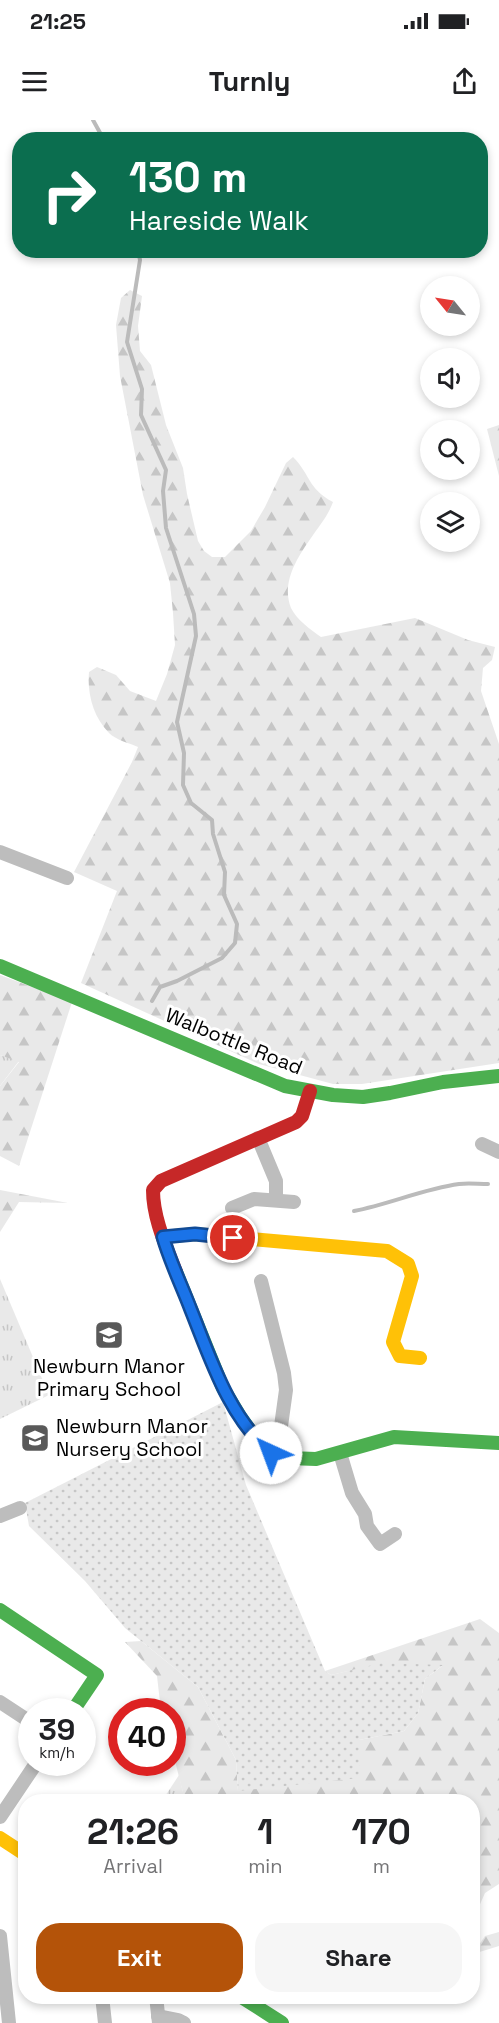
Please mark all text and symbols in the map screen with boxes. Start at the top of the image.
text: 21:25 [30,7,86,35]
text: Turnly [209,64,290,99]
icon: menu [18,65,51,98]
icon: share [448,65,481,98]
text: 130 m [129,151,247,204]
icon: right [30,156,108,234]
text: Hareside Walk [129,203,309,238]
north arrow [420,276,480,336]
map controls [420,276,480,552]
button: sound [420,348,480,408]
button: search [420,420,480,480]
button: layers [420,492,480,552]
street label: Walbottle Road [162,1002,306,1080]
pin [207,1212,258,1263]
icon: arrive [216,1221,249,1254]
school or university icon: Newburn Manor Primary School [93,1319,125,1351]
place label: Newburn Manor Primary School [33,1353,185,1402]
place label: Newburn Manor Nursery School [56,1413,208,1462]
position arrow [239,1421,303,1485]
school or university icon: Newburn Manor Nursery School [19,1422,51,1454]
speed limit sign: 40 [108,1698,186,1776]
text: 39 [39,1710,75,1749]
text: km/h [39,1743,75,1762]
text: 21:26 [87,1809,179,1855]
text: 1 [257,1809,273,1855]
text: 170 [352,1809,411,1855]
text: Arrival [103,1853,163,1879]
text: min [248,1853,283,1879]
text: m [373,1853,390,1879]
button: Exit [36,1923,243,1992]
button: Share [255,1923,462,1992]

